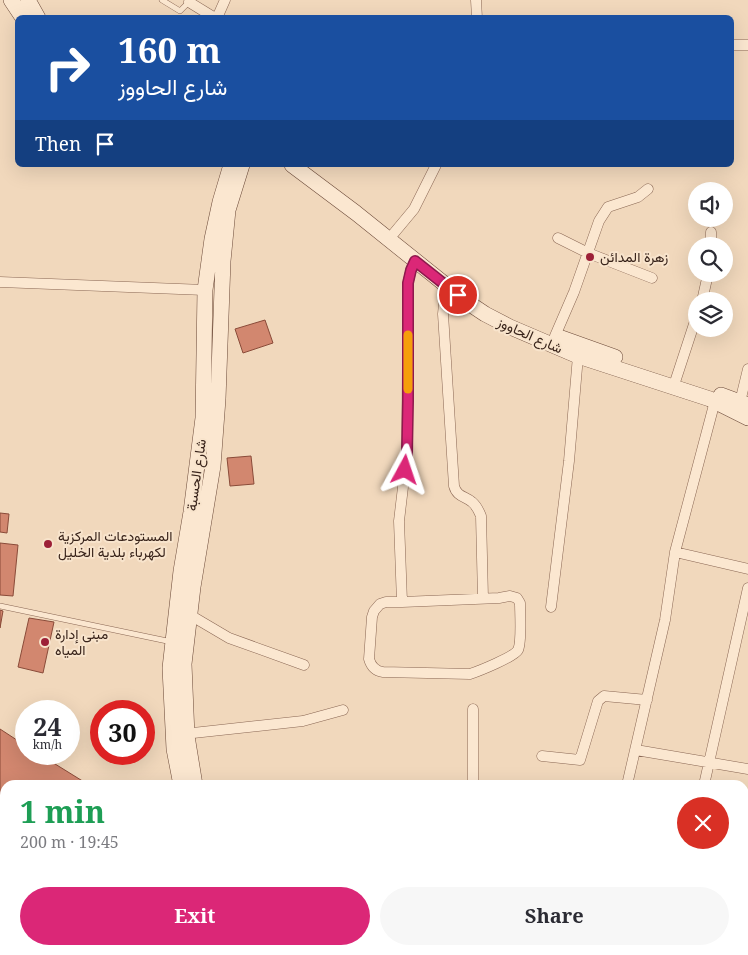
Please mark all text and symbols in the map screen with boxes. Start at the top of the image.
text: 160 m [118,26,221,73]
icon: right [35,35,100,100]
text: شارع الحاووز [118,71,227,101]
icon: arrive [91,130,119,158]
text: Then [35,131,81,157]
map controls [688,182,733,337]
button: sound [688,182,733,227]
button: search [688,237,733,282]
place label: زهرة المدائن [600,247,668,266]
marker: زهرة المدائن [584,251,596,263]
pin [437,274,479,316]
icon: arrive [444,281,472,309]
button: layers [688,292,733,337]
street label: شارع الحاووز [493,311,566,359]
street label: شارع الحسبة [181,438,212,512]
position arrow [378,443,430,495]
place label: المستودعات المركزية لكهرباء بلدية الخليل [58,526,173,561]
marker: المستودعات المركزية لكهرباء بلدية الخليل [42,538,54,550]
place label: مبنى إدارة المياه [55,624,108,659]
marker: مبنى إدارة المياه [39,636,51,648]
speed limit sign: 30 [90,700,155,765]
text: 24 [33,709,62,743]
text: km/h [33,736,62,753]
text: 1 min [20,791,105,832]
button: close [677,797,729,849]
text: 200 m · 19:45 [20,831,119,853]
button: Exit [20,887,370,945]
button: Share [380,887,729,945]

